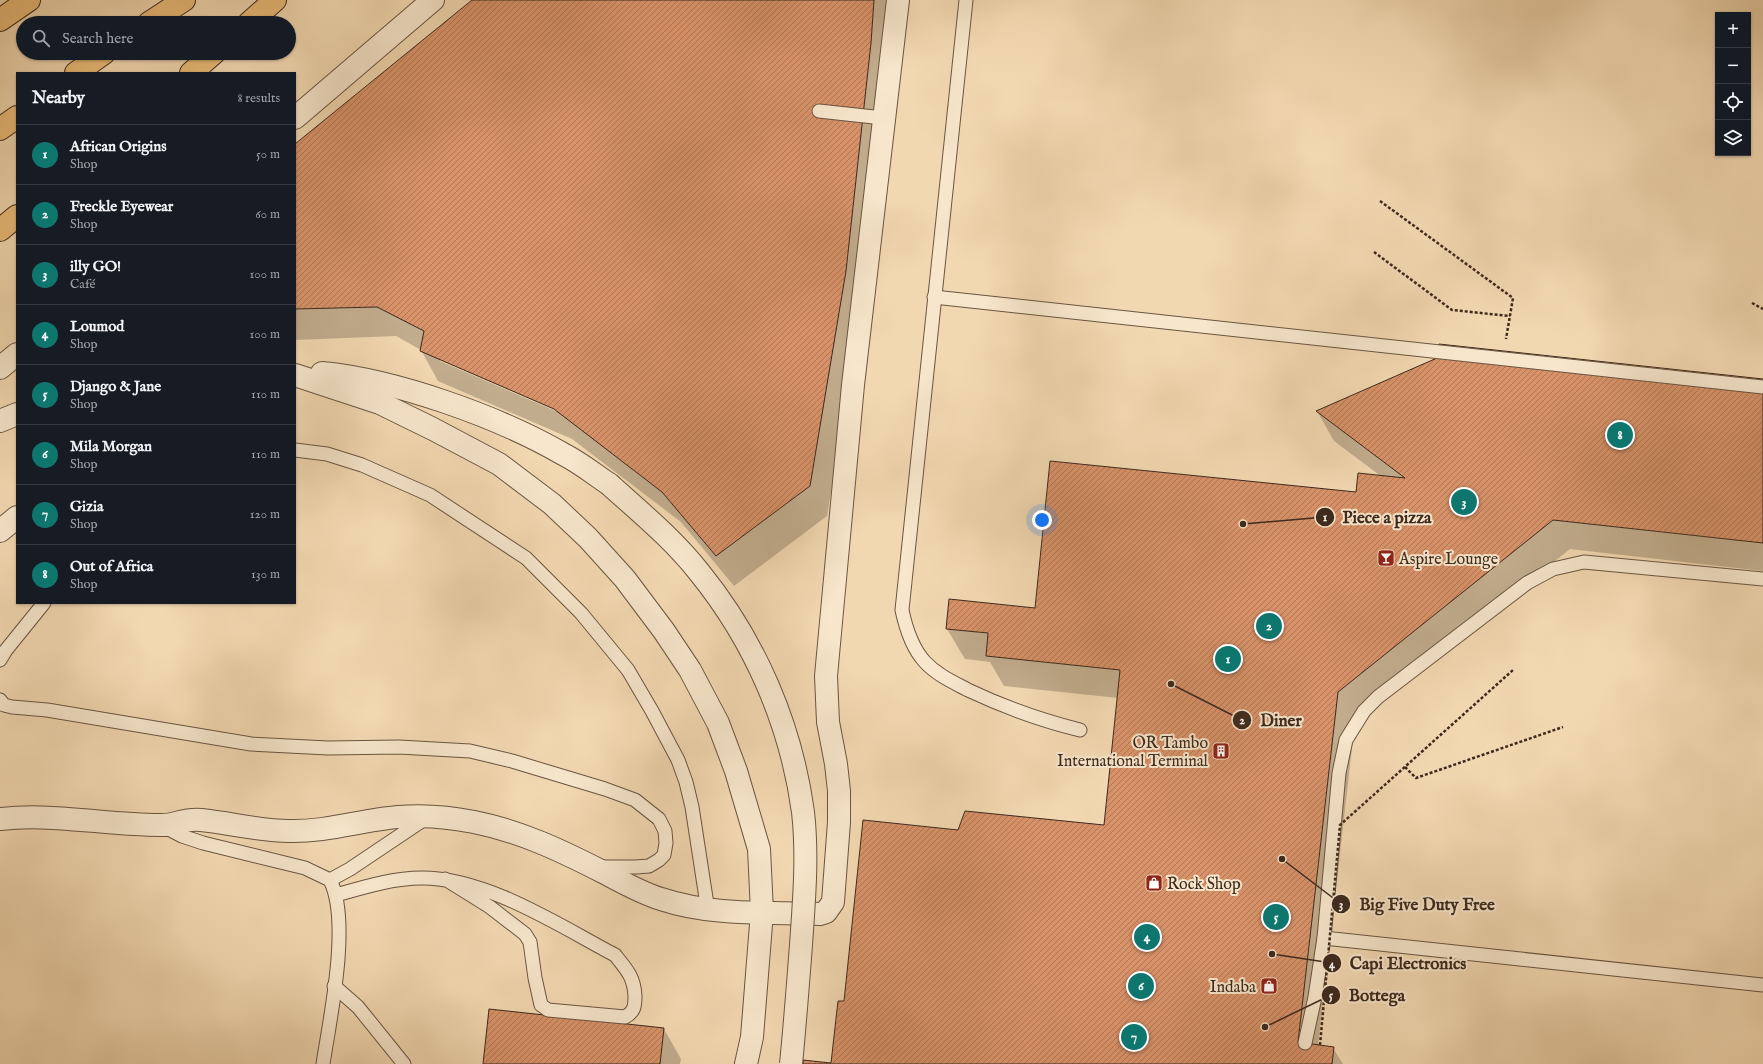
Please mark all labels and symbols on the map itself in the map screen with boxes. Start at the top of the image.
pin: 8 [1607,420,1633,450]
pin: 3 [1451,487,1477,517]
callout: Piece a pizza [1315,503,1440,532]
text: Piece a pizza [1343,508,1432,529]
your location [1032,510,1052,530]
text: 1 [1323,510,1328,525]
bar icon: Aspire Lounge [1376,548,1396,568]
place label: Aspire Lounge [1398,550,1498,570]
pin: 2 [1256,611,1282,641]
pin: 1 [1215,644,1241,674]
callout: Diner [1232,705,1310,734]
text: Diner [1260,711,1302,732]
text: 2 [1239,713,1245,728]
place label: OR Tambo International Terminal [1057,734,1209,772]
building icon: OR Tambo International Terminal [1211,741,1231,761]
shop icon: Rock Shop [1144,873,1164,893]
place label: Rock Shop [1167,875,1241,895]
callout: Big Five Duty Free [1331,889,1503,918]
text: Big Five Duty Free [1359,895,1495,916]
text: 3 [1339,897,1343,912]
pin: 5 [1263,902,1289,932]
pin: 4 [1134,922,1160,952]
callout: Capi Electronics [1322,949,1474,978]
text: Capi Electronics [1350,954,1466,975]
text: 4 [1329,957,1336,972]
pin: 6 [1128,971,1154,1001]
shop icon: Indaba [1259,976,1279,996]
place label: Indaba [1210,978,1256,998]
callout: Bottega [1321,981,1413,1010]
text: Bottega [1349,986,1406,1007]
text: 5 [1329,988,1334,1003]
pin: 7 [1121,1022,1147,1052]

